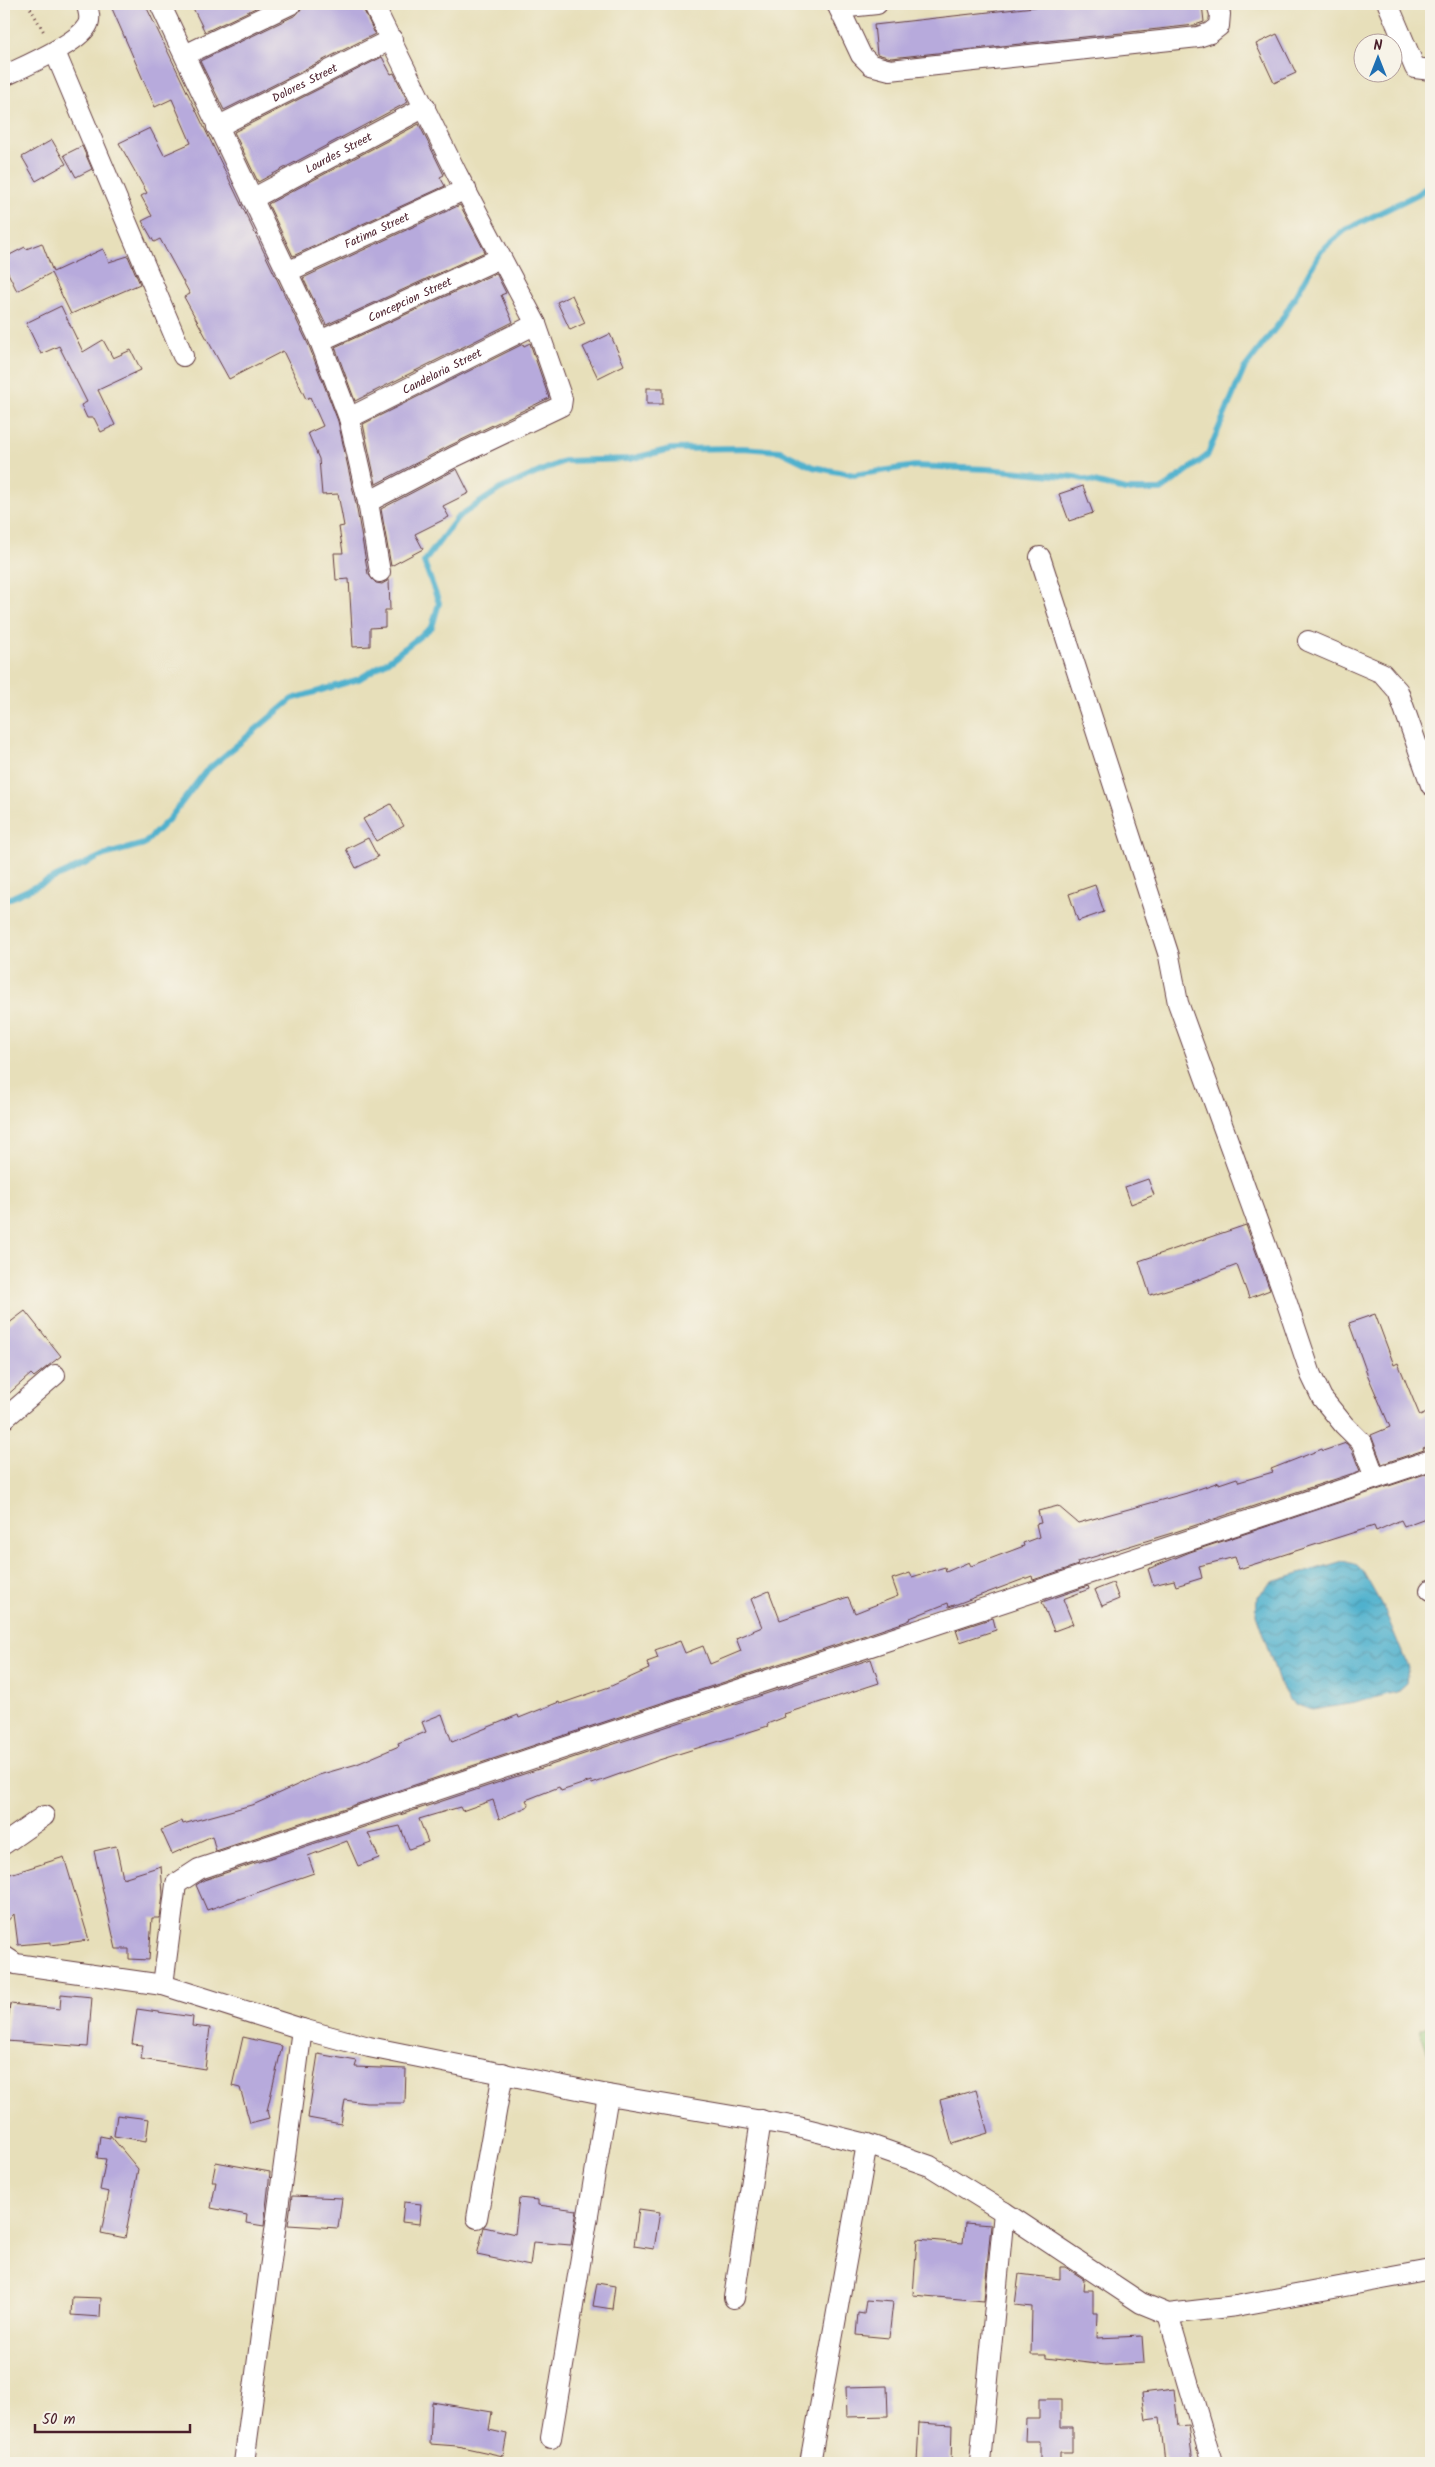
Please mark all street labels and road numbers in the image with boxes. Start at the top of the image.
street label: Dolores Street [269,59,341,108]
street label: Lourdes Street [302,128,376,179]
street label: Fatima Street [341,207,413,254]
street label: Concepcion Street [365,272,456,328]
street label: Candelaria Street [399,344,486,400]

